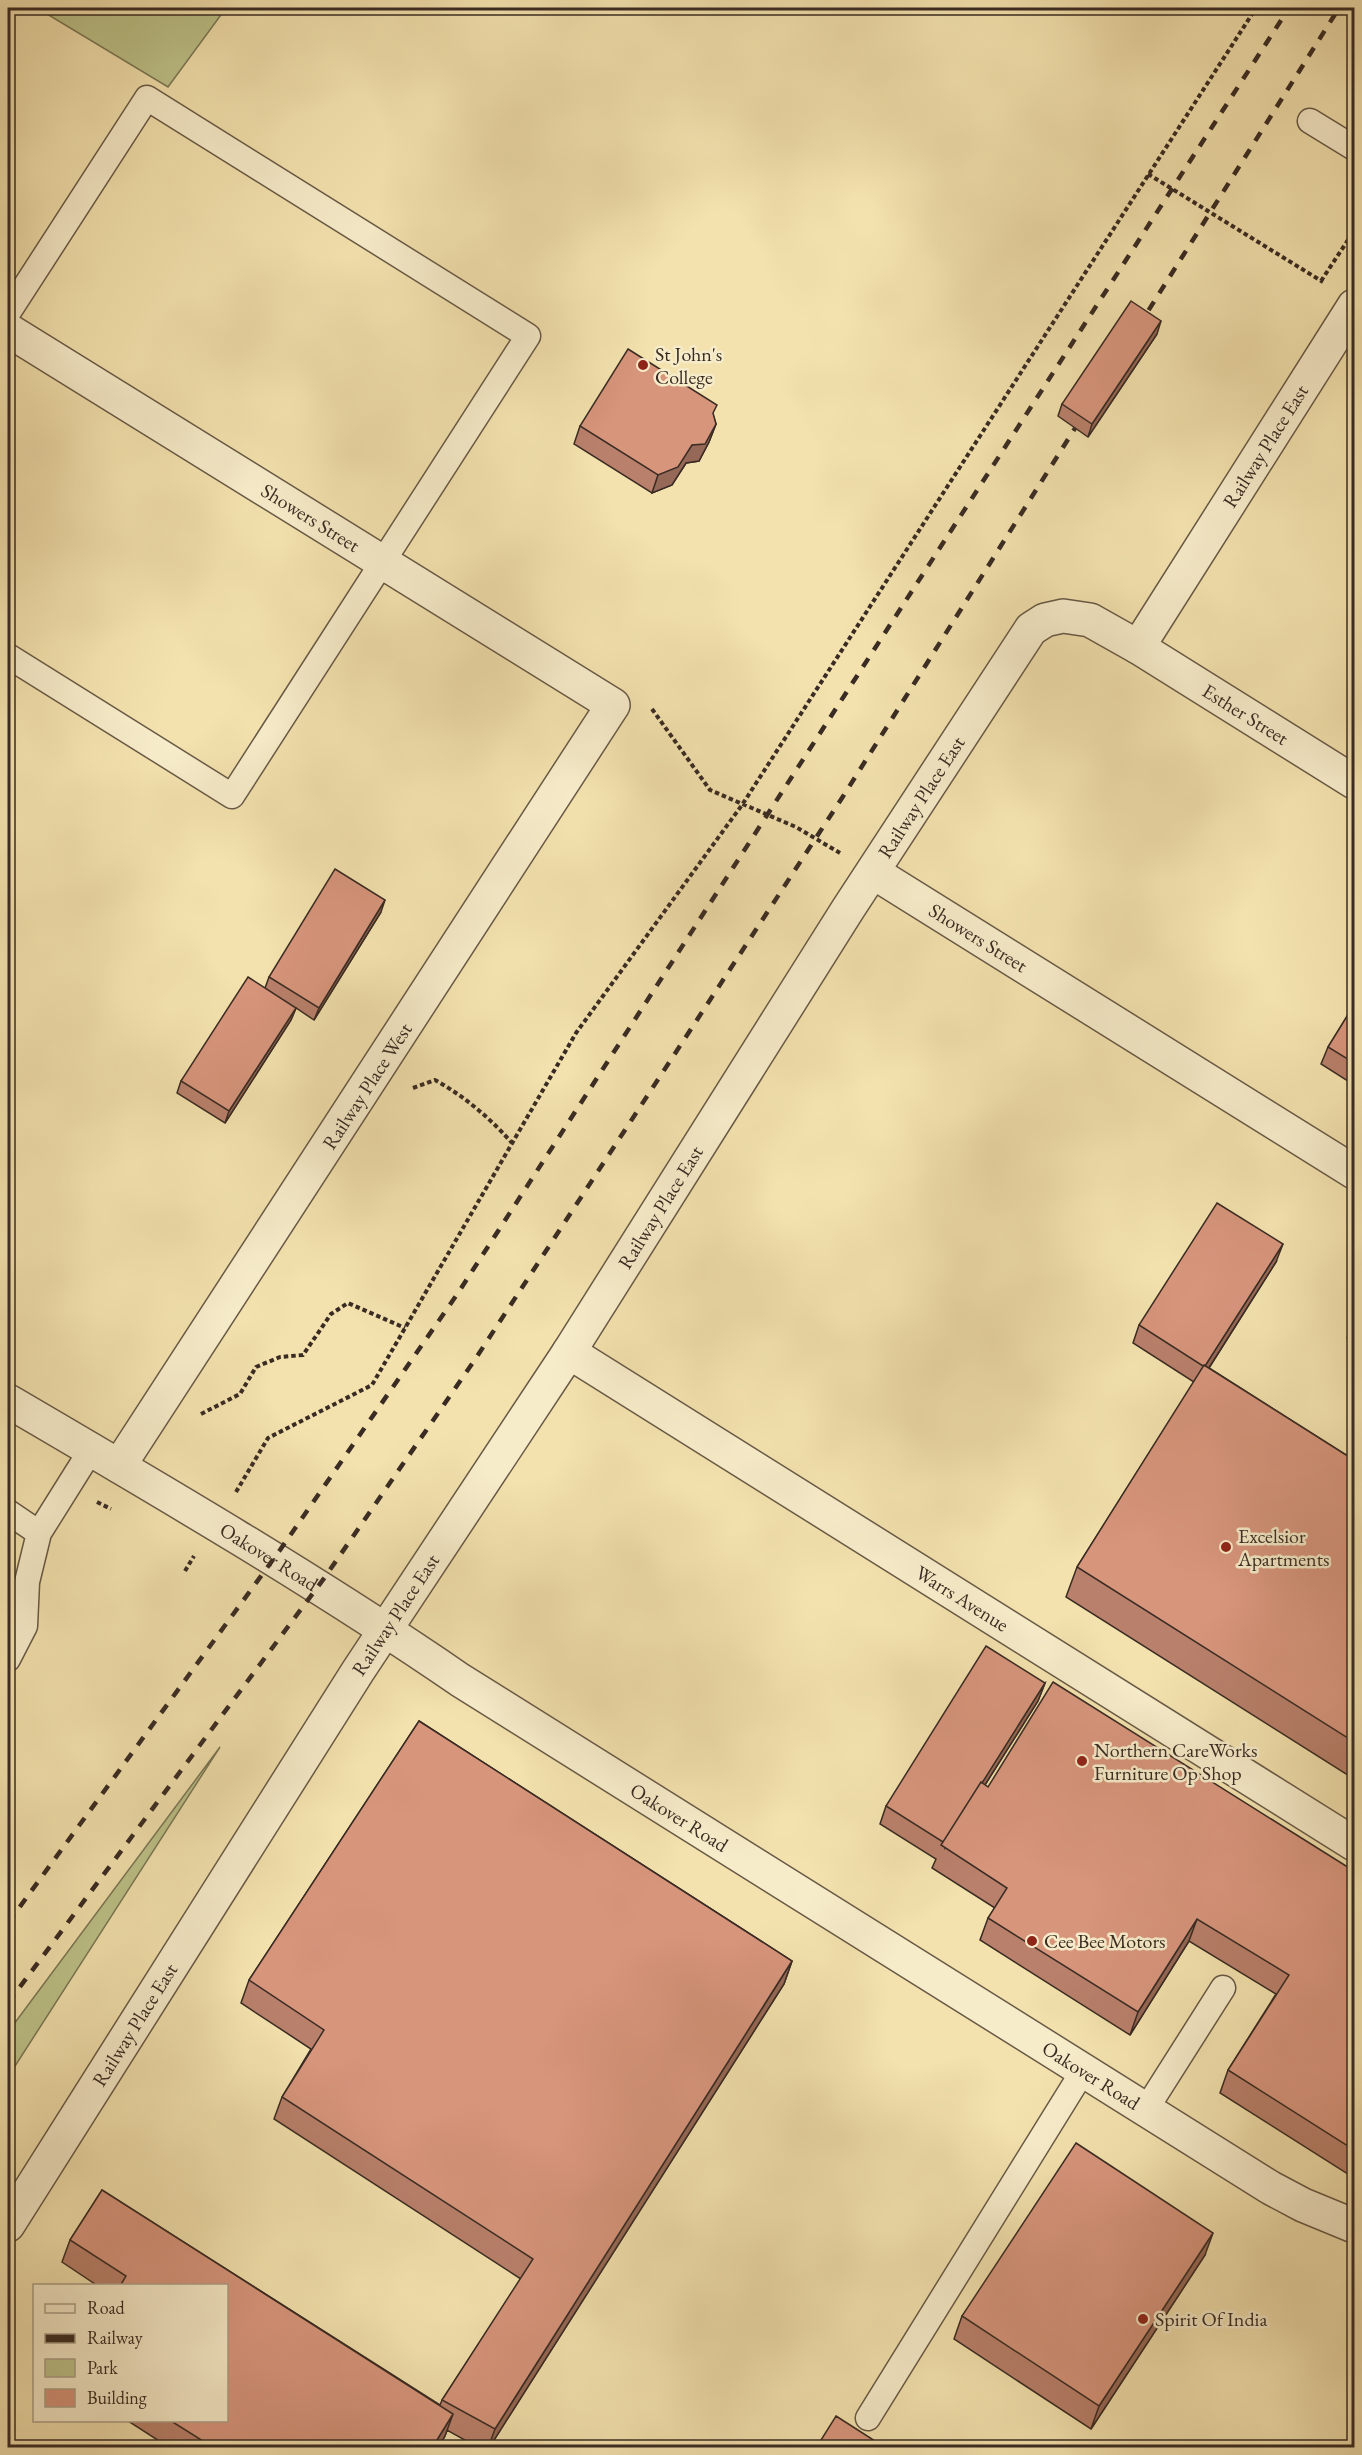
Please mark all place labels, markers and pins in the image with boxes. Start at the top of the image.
place label: St John's College [655,341,722,390]
marker: St John's College [636,358,650,372]
place label: Excelsior Apartments [1237,1523,1329,1572]
marker: Excelsior Apartments [1219,1540,1233,1554]
place label: Northern CareWorks Furniture Op Shop [1094,1737,1257,1786]
marker: Northern CareWorks Furniture Op Shop [1075,1754,1089,1768]
place label: Cee Bee Motors [1044,1928,1166,1954]
marker: Cee Bee Motors [1025,1934,1039,1948]
place label: Spirit Of India [1155,2306,1267,2332]
marker: Spirit Of India [1136,2312,1150,2326]

